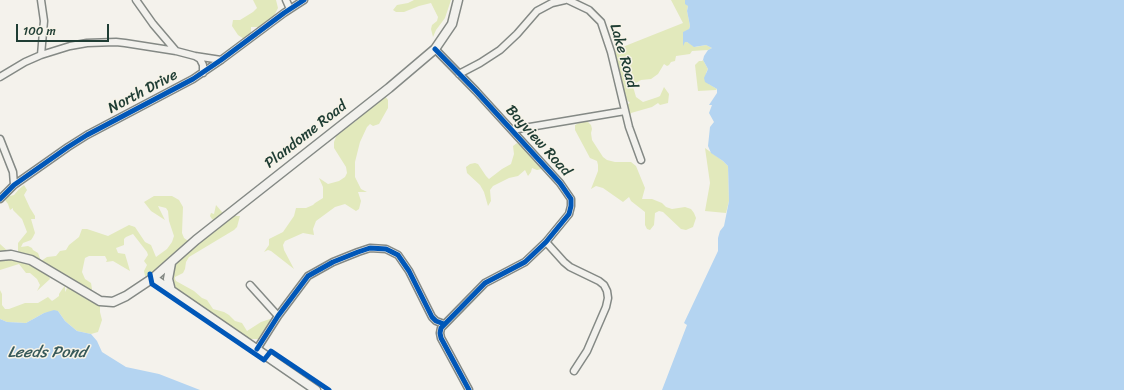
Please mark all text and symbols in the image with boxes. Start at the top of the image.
scale bar [18,16,111,42]
text: 100 m [23,20,56,42]
street label: Lake Road [605,22,641,90]
street label: North Drive [105,66,181,118]
street label: Plandome Road [261,97,351,173]
street label: Bayview Road [501,102,575,180]
water label: Leeds Pond [8,343,86,363]

